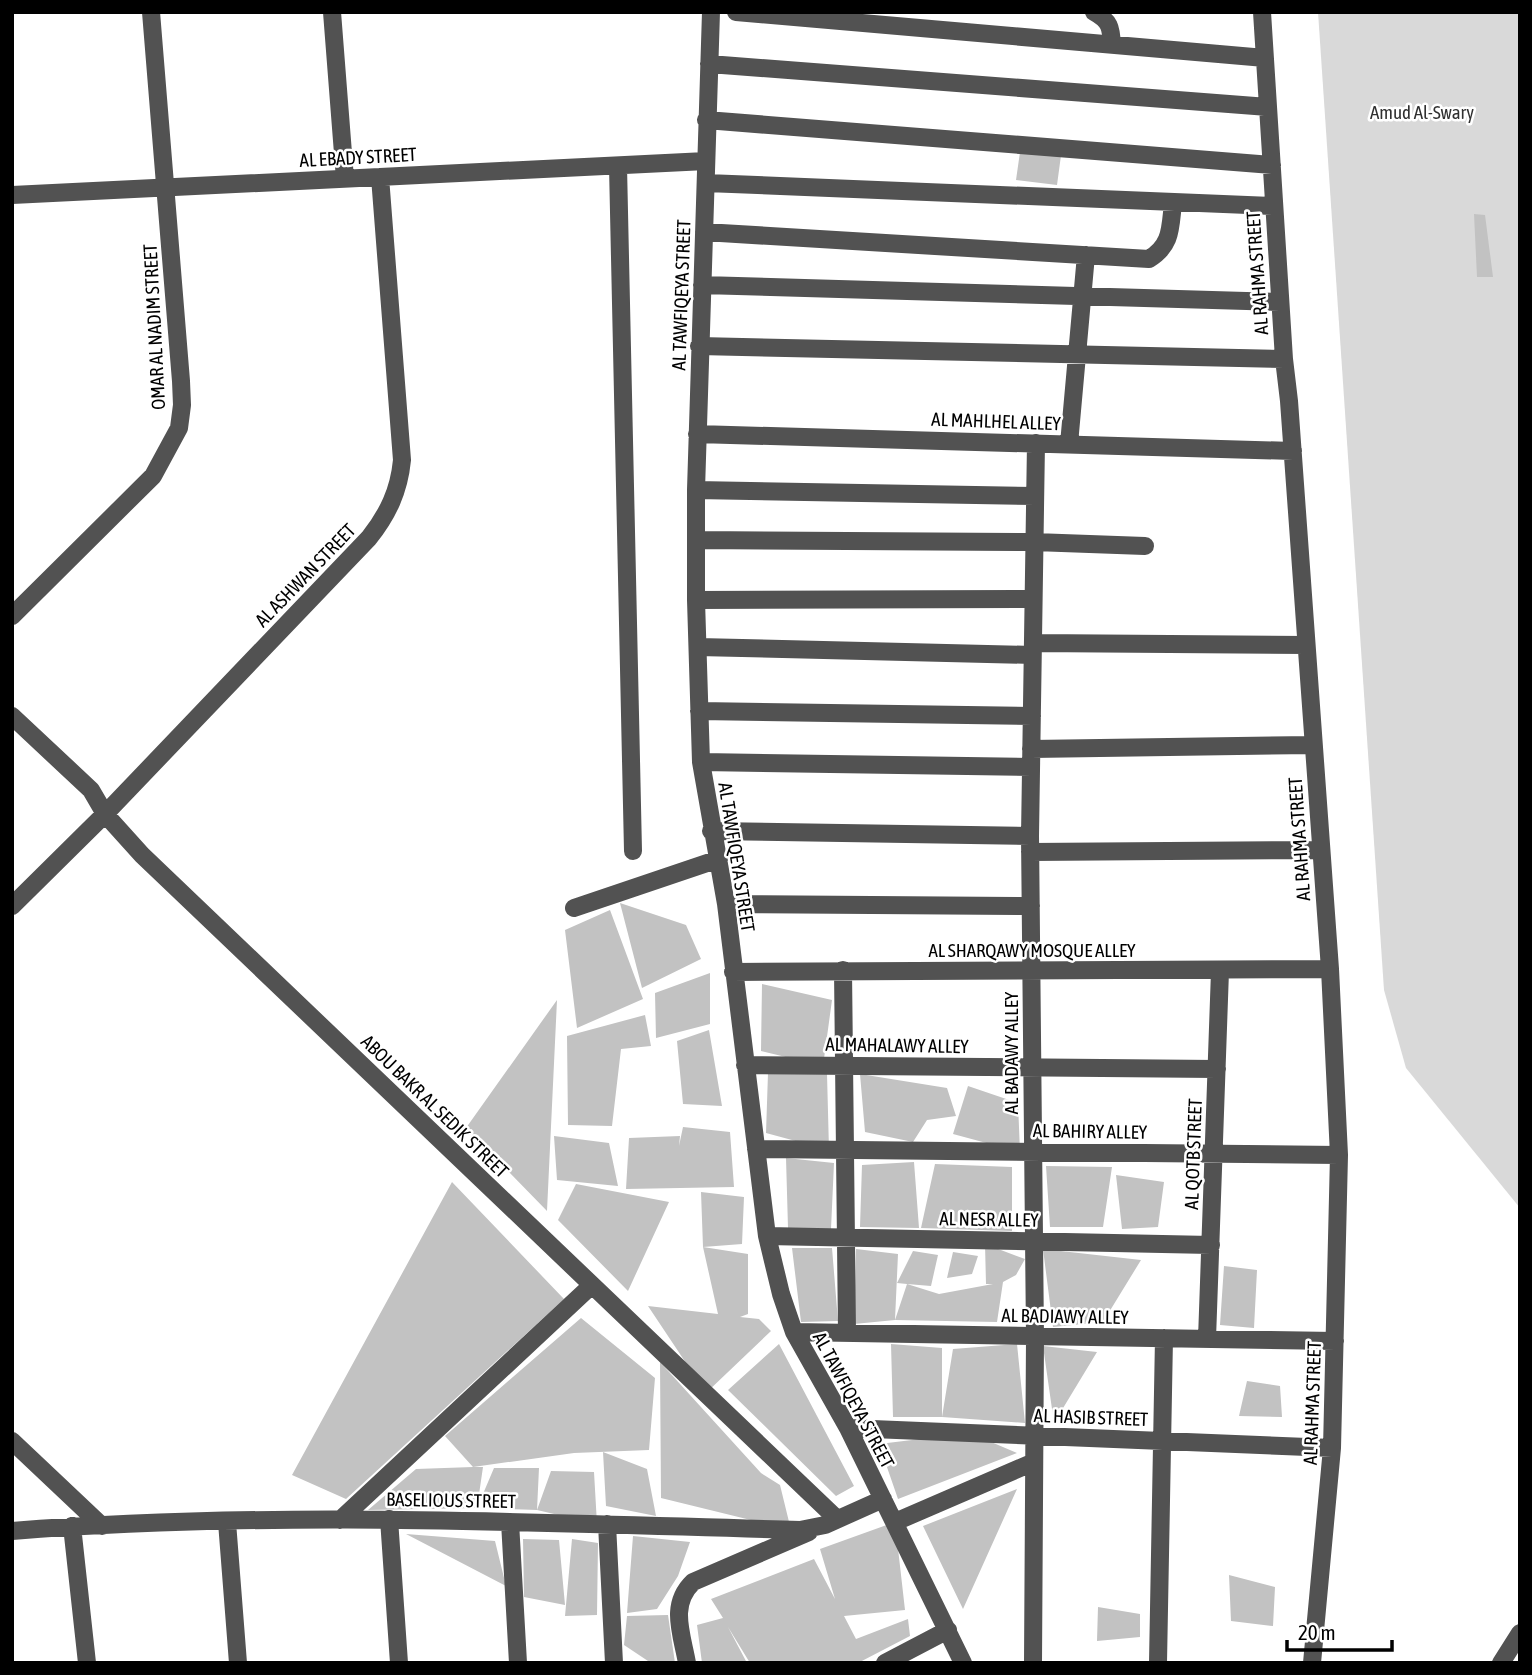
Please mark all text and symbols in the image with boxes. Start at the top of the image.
park label: Amud Al-Swary [1370,101,1474,123]
street label: AL EBADY STREET [299,143,418,171]
street label: AL RAHMA STREET [1242,210,1272,336]
street label: AL TAWFIQEYA STREET [667,218,695,371]
street label: OMAR AL NADIM STREET [139,243,169,411]
street label: AL MAHLHEL ALLEY [931,408,1062,434]
street label: AL ASHWAN STREET [250,519,360,631]
street label: AL RAHMA STREET [1284,776,1314,902]
street label: AL TAWFIQEYA STREET [714,781,760,934]
street label: AL SHARQAWY MOSQUE ALLEY [928,939,1136,961]
street label: AL BADAWY ALLEY [1000,991,1022,1114]
street label: ABOU BAKR AL SEDIK STREET [357,1030,514,1182]
street label: AL MAHALAWY ALLEY [825,1033,969,1057]
street label: AL QOTB STREET [1180,1097,1206,1210]
street label: AL BAHIRY ALLEY [1033,1119,1148,1143]
street label: AL NESR ALLEY [939,1207,1039,1231]
street label: AL BADIAWY ALLEY [1001,1304,1129,1328]
street label: AL TAWFIQEYA STREET [809,1328,899,1472]
street label: AL RAHMA STREET [1299,1340,1325,1465]
street label: AL HASIB STREET [1033,1404,1149,1430]
street label: BASELIOUS STREET [386,1488,517,1512]
scale bar [1287,1608,1392,1652]
text: 20 m [1298,1620,1336,1644]

